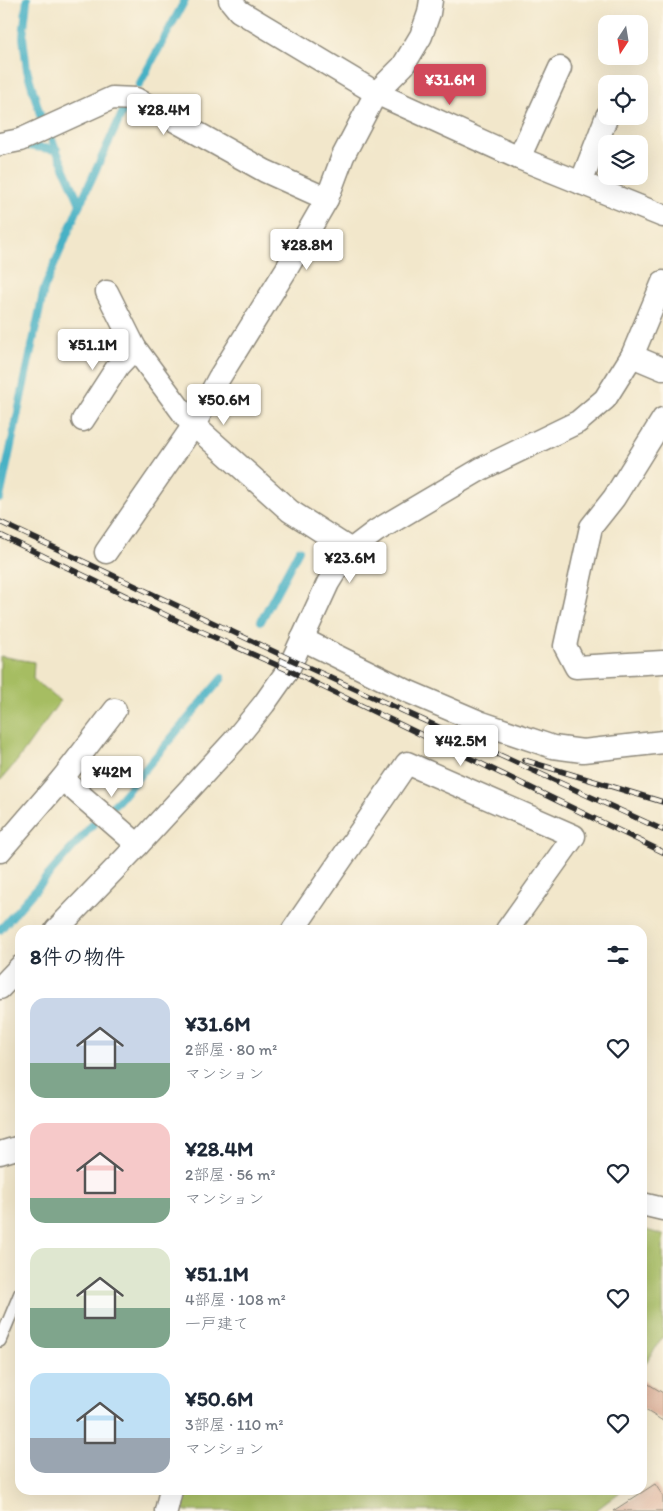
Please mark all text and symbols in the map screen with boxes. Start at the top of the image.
north arrow [598,15,648,65]
map controls [598,15,648,185]
pin: ¥31.6M [409,64,491,106]
text: ¥31.6M [425,70,475,89]
button: locate [598,75,648,125]
pin: ¥28.4M [123,94,205,136]
text: ¥28.4M [138,100,190,119]
button: layers [598,135,648,185]
pin: ¥28.8M [266,228,348,271]
text: ¥28.8M [281,235,333,254]
pin: ¥51.1M [52,328,134,371]
text: ¥51.1M [69,335,117,354]
pin: ¥50.6M [183,384,265,426]
text: ¥50.6M [198,390,250,409]
pin: ¥23.6M [309,542,391,584]
text: ¥23.6M [324,548,376,567]
pin: ¥42.5M [420,724,502,767]
text: ¥42.5M [435,731,487,750]
pin: ¥42M [82,756,142,798]
text: ¥42M [92,762,132,781]
icon: filters [604,941,632,969]
text: 8件の物件 [30,944,126,969]
text: ¥31.6M [185,1011,251,1036]
icon: home [70,1018,130,1078]
icon: heart [604,1034,632,1062]
text: 2部屋 · 80 m² [185,1040,277,1059]
text: マンション [185,1064,264,1083]
text: ¥28.4M [185,1136,254,1161]
icon: home [70,1143,130,1203]
icon: heart [604,1159,632,1187]
text: 2部屋 · 56 m² [185,1165,275,1184]
text: マンション [185,1189,264,1208]
text: ¥51.1M [185,1261,249,1286]
icon: home [70,1268,130,1328]
icon: heart [604,1284,632,1312]
text: 4部屋 · 108 m² [185,1290,286,1309]
text: 一戸建て [185,1314,249,1333]
text: ¥50.6M [185,1386,254,1411]
icon: home [70,1393,130,1453]
icon: heart [604,1409,632,1437]
text: 3部屋 · 110 m² [185,1415,284,1434]
text: マンション [185,1439,264,1458]

